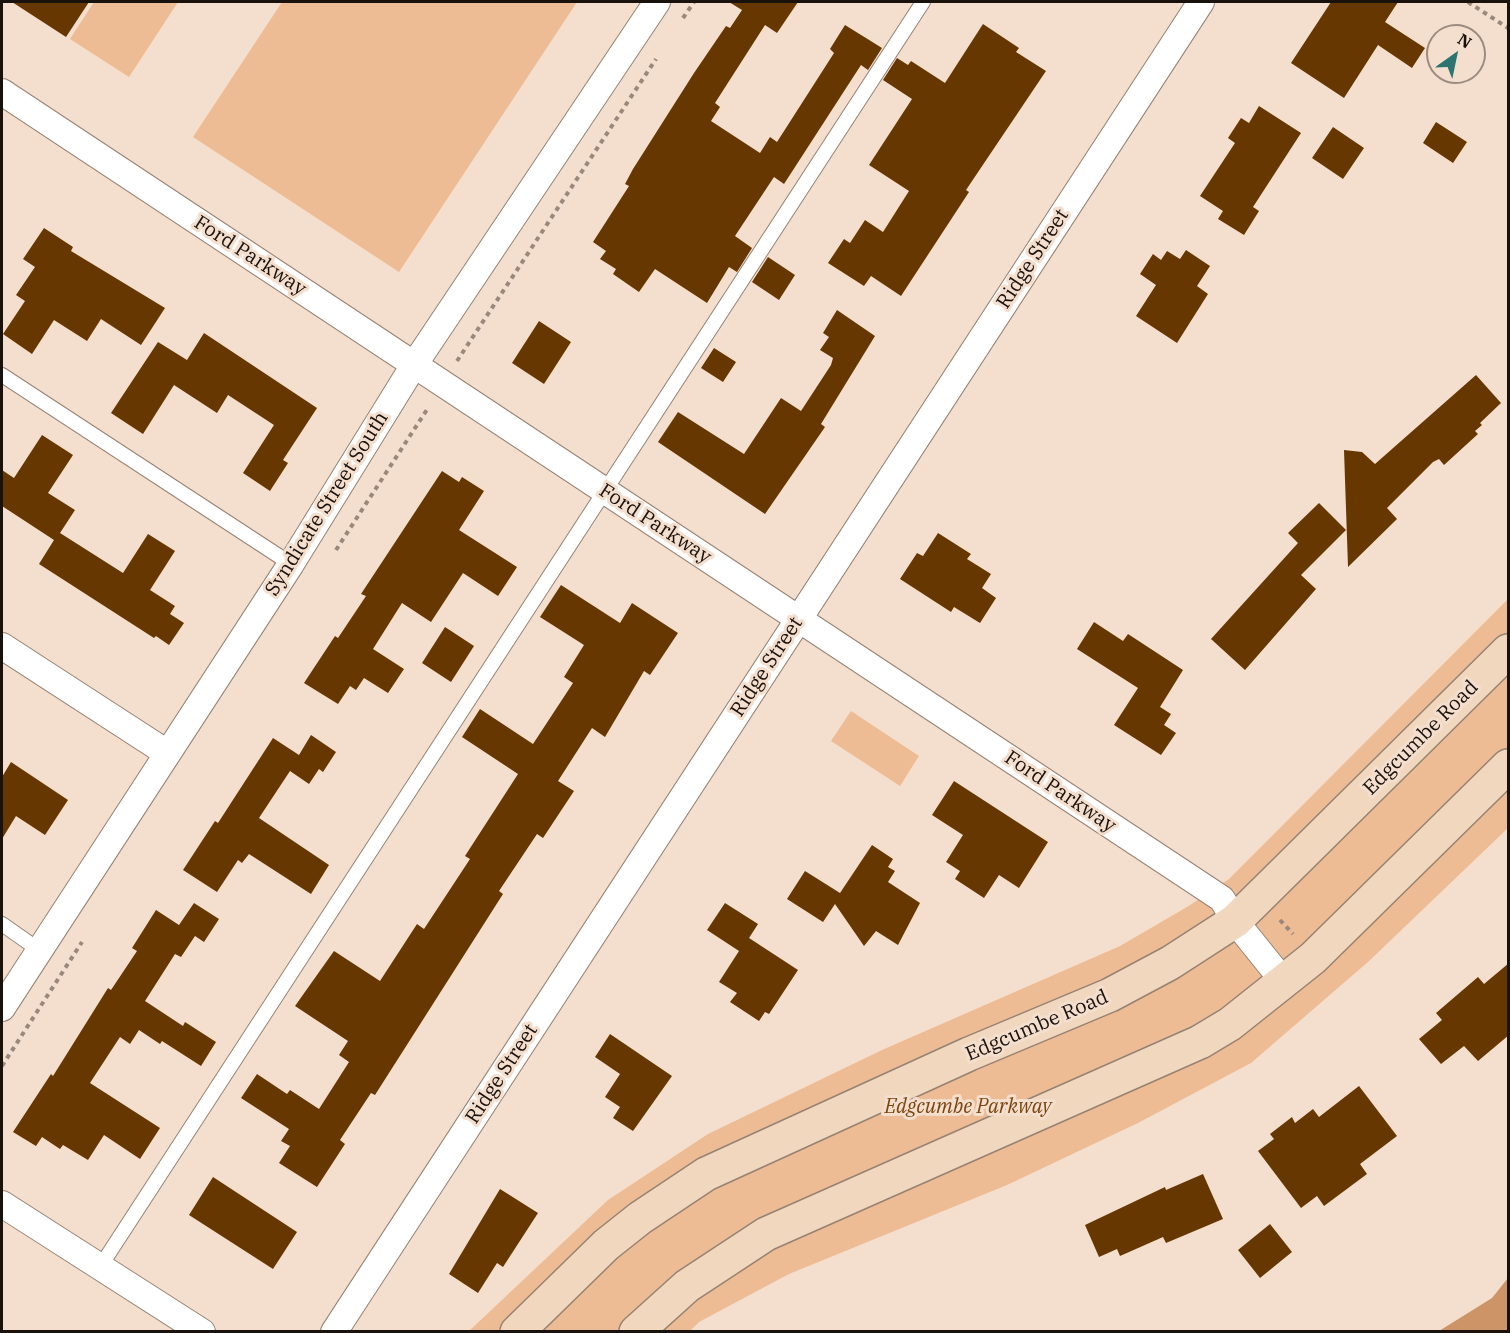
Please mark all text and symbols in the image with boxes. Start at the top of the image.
north arrow [1426,24,1486,84]
text: N [1454,29,1475,52]
street label: Ridge Street [992,205,1074,313]
street label: Ford Parkway [189,211,311,301]
street label: Syndicate Street South [260,407,394,601]
street label: Ford Parkway [594,479,716,569]
street label: Ridge Street [726,613,808,721]
street label: Edgcumbe Road [1359,676,1483,800]
street label: Ford Parkway [1000,746,1120,838]
street label: Edgcumbe Road [962,985,1112,1067]
street label: Ridge Street [461,1020,543,1128]
park label: Edgcumbe Parkway [885,1095,1051,1119]

